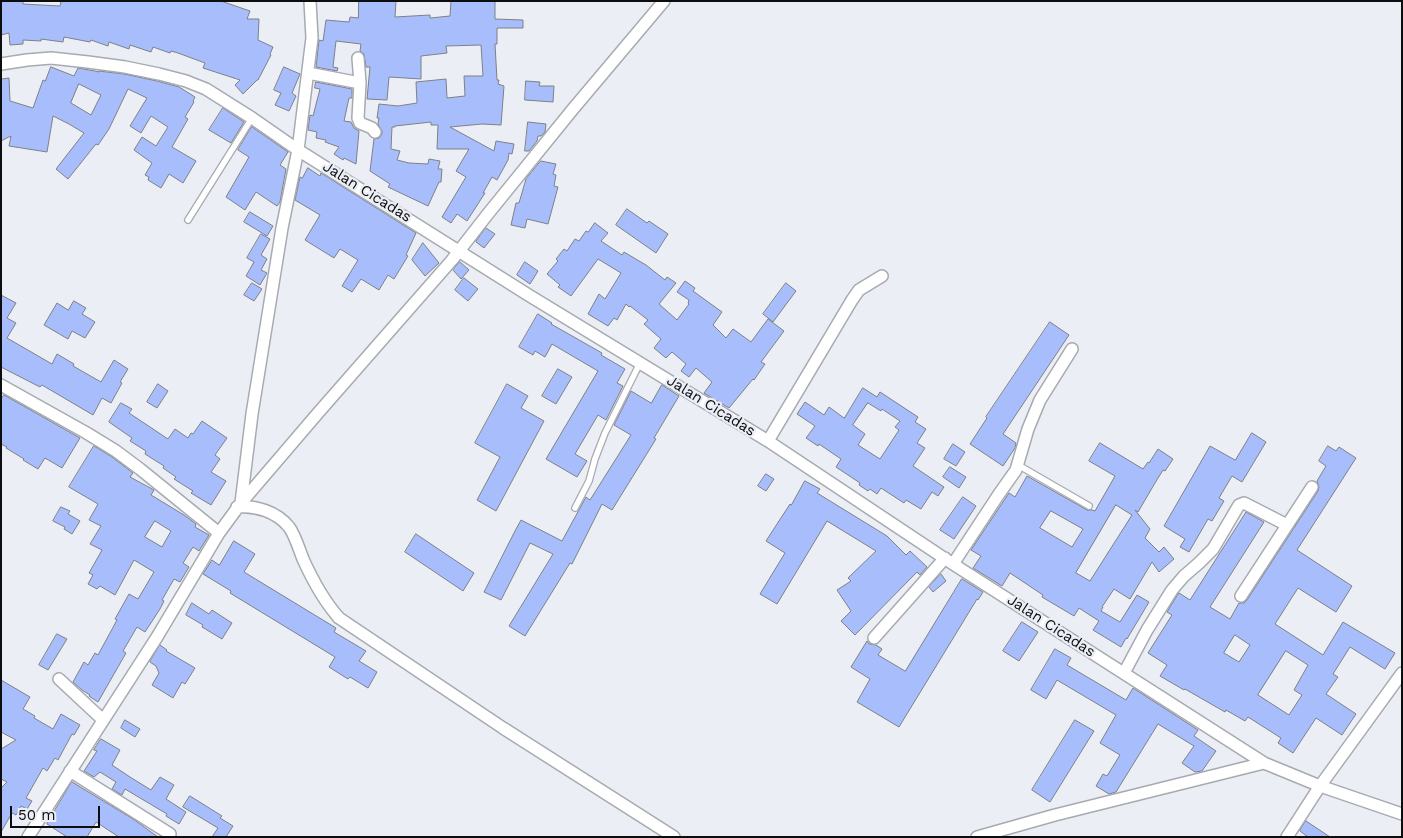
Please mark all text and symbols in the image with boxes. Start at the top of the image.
street label: Jalan Cicadas [319,158,415,226]
street label: Jalan Cicadas [663,372,759,440]
street label: Jalan Cicadas [1004,591,1098,661]
scale bar [12,796,102,828]
text: 50 m [18,806,55,824]

